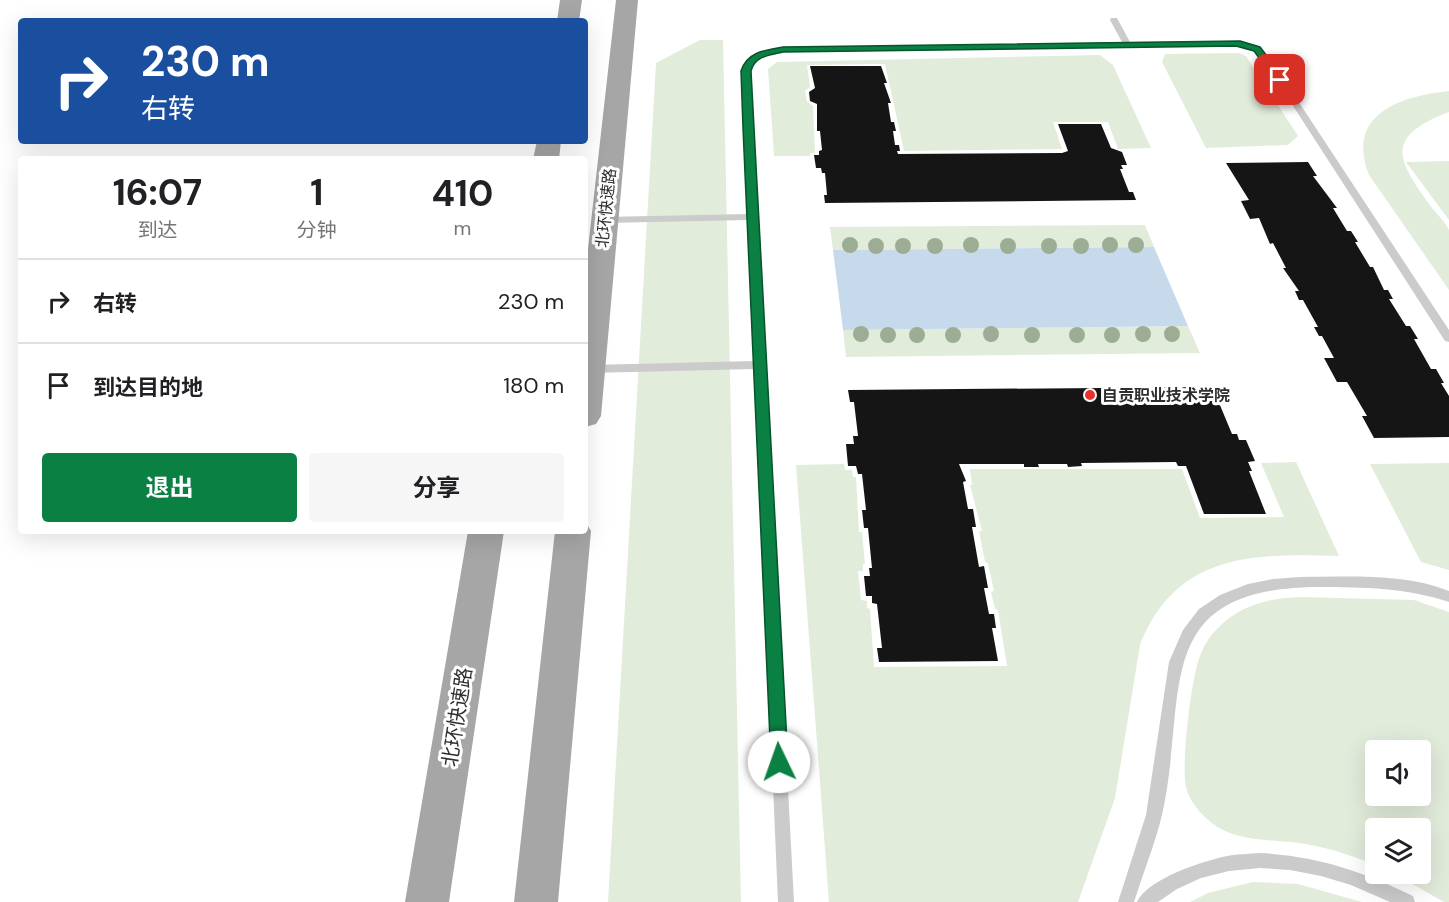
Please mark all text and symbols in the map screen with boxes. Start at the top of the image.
text: 230 m [141,34,270,89]
icon: right [42,42,120,120]
pin [1254,54,1305,105]
icon: arrive [1263,63,1296,96]
text: 右转 [141,91,195,126]
street label: 北环快速路 [591,167,621,249]
text: 16:07 [113,169,202,216]
text: 1 [310,169,323,216]
text: 410 [431,170,493,217]
text: m [453,215,471,241]
text: 到达 [137,217,177,243]
text: 分钟 [297,217,337,243]
icon: right [42,285,75,318]
text: 230 m [498,287,564,316]
text: 右转 [93,289,137,318]
icon: arrive [42,369,75,402]
text: 180 m [503,371,564,400]
text: 到达目的地 [93,373,203,402]
place label: 自贡职业技术学院 [1102,385,1230,406]
marker: 自贡职业技术学院 [1083,388,1097,402]
button: 退出 [42,453,297,522]
button: 分享 [309,453,564,522]
street label: 北环快速路 [436,666,478,768]
position arrow [747,730,811,794]
map controls [1365,740,1431,884]
button: sound [1365,740,1431,806]
button: layers [1365,818,1431,884]

